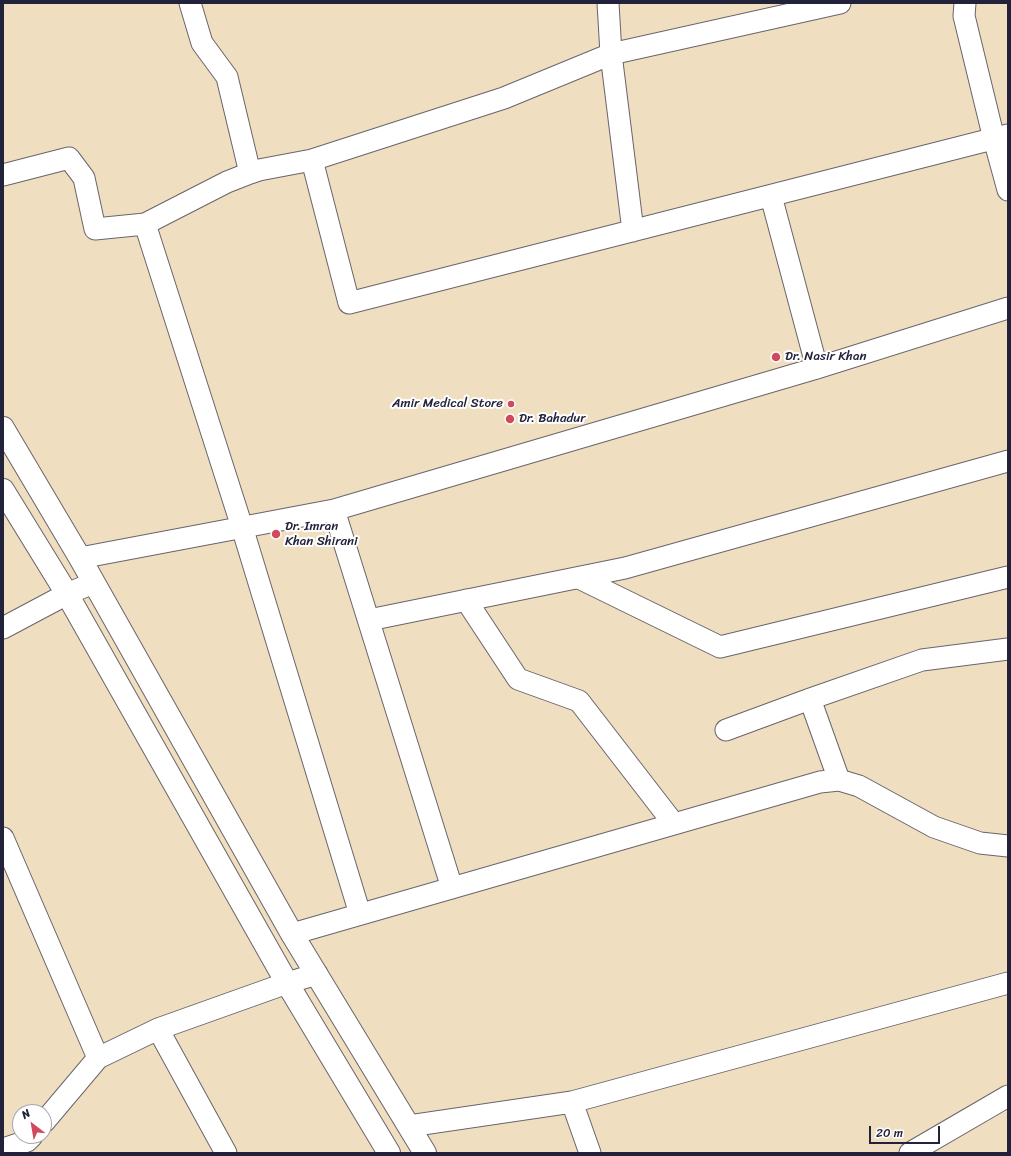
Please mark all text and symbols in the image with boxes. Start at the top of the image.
place label: Dr. Nasir Khan [785,349,866,365]
marker: Dr. Nasir Khan [770,351,782,363]
place label: Amir Medical Store [392,396,503,412]
marker: Amir Medical Store [506,399,516,409]
place label: Dr. Bahadur [519,411,586,427]
marker: Dr. Bahadur [504,413,516,425]
place label: Dr. Imran Khan Shirani [285,519,358,550]
marker: Dr. Imran Khan Shirani [270,528,282,540]
north arrow [12,1104,52,1144]
text: N [18,1104,34,1124]
scale bar [871,1118,942,1144]
text: 20 m [876,1122,903,1144]

